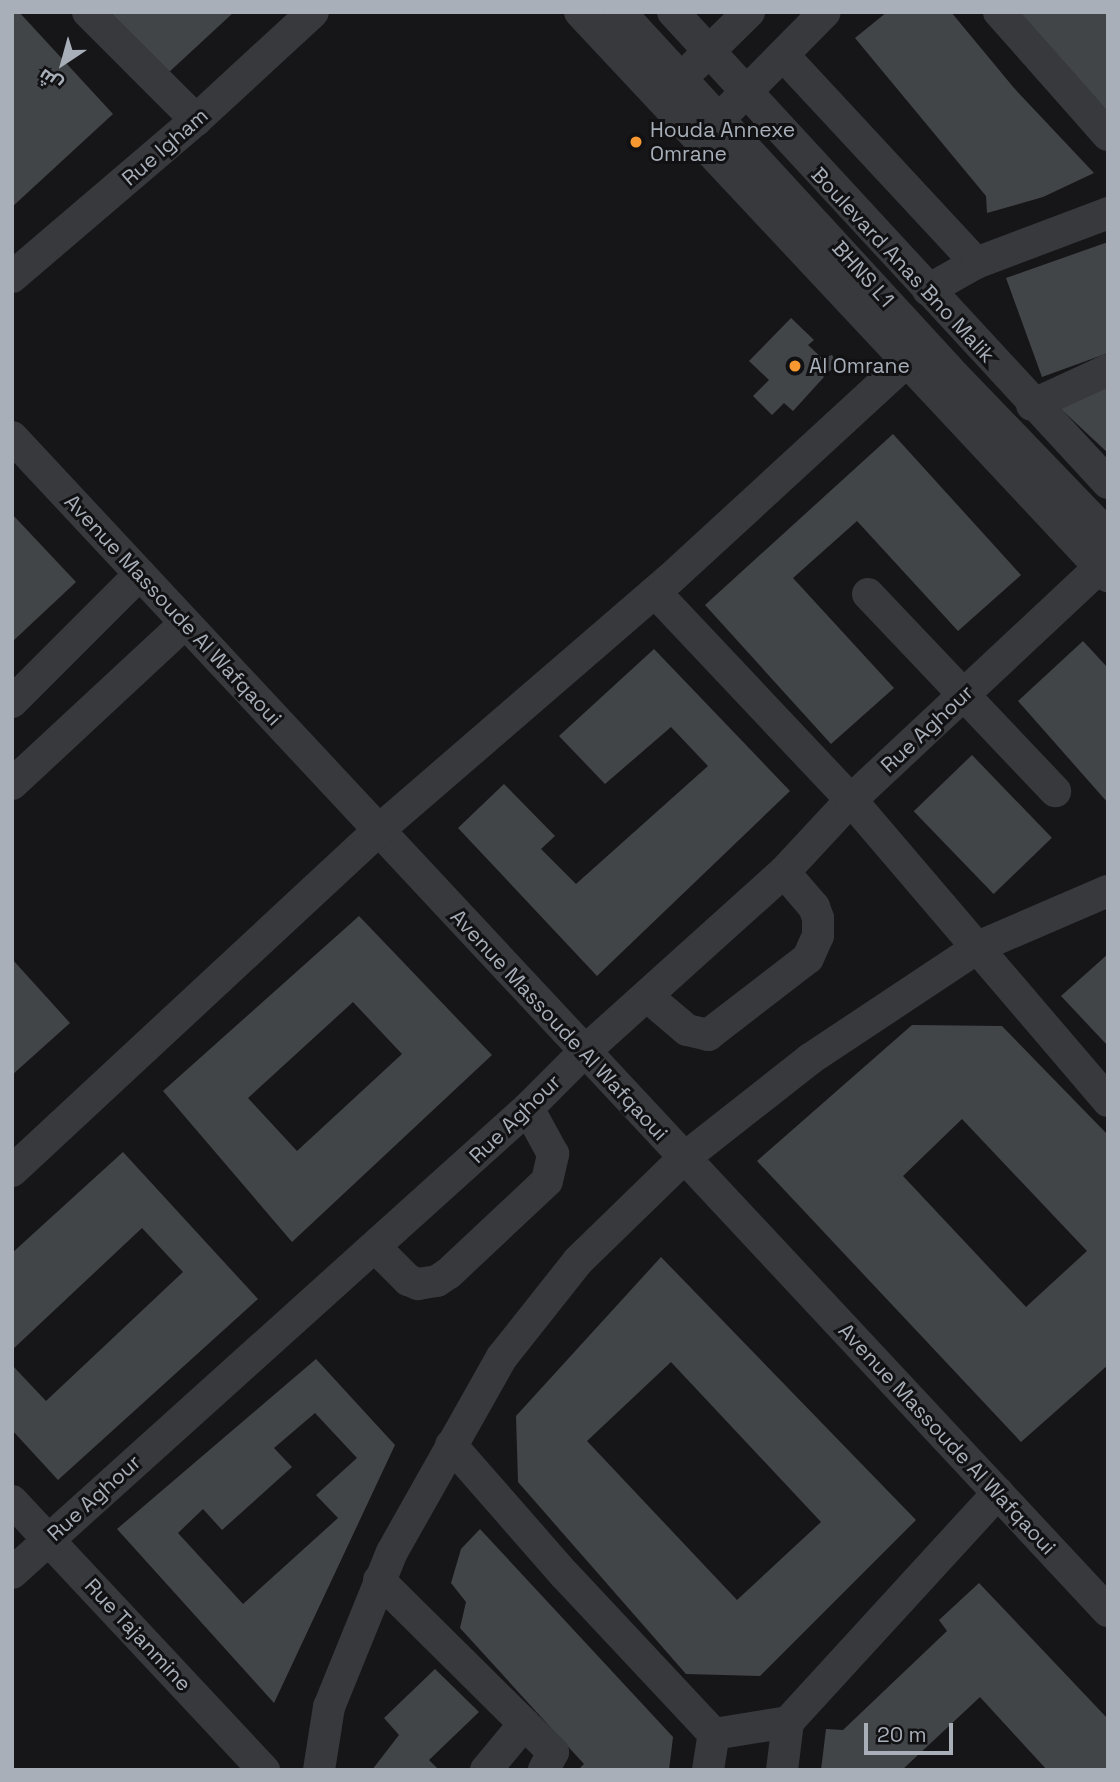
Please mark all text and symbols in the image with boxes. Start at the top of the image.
north arrow [28,28,98,98]
text: ش [33,63,68,98]
street label: Rue Igham [117,103,213,191]
place label: Houda Annexe Omrane [650,117,796,167]
marker: Houda Annexe Omrane [628,134,644,150]
street label: Boulevard Anas Bno Malik [806,162,1000,368]
street label: BHNS L1 [827,236,899,312]
place label: Al Omrane [809,353,910,379]
marker: Al Omrane [787,358,803,374]
street label: Avenue Massoude Al Wafqaoui [59,489,287,731]
street label: Rue Aghour [876,680,978,778]
street label: Avenue Massoude Al Wafqaoui [445,904,673,1146]
street label: Rue Aghour [464,1069,566,1169]
street label: Avenue Massoude Al Wafqaoui [833,1318,1061,1560]
street label: Rue Aghour [42,1449,146,1547]
street label: Rue Tajanmine [79,1573,197,1697]
scale bar [868,1708,957,1752]
text: 20 m [877,1721,927,1748]

